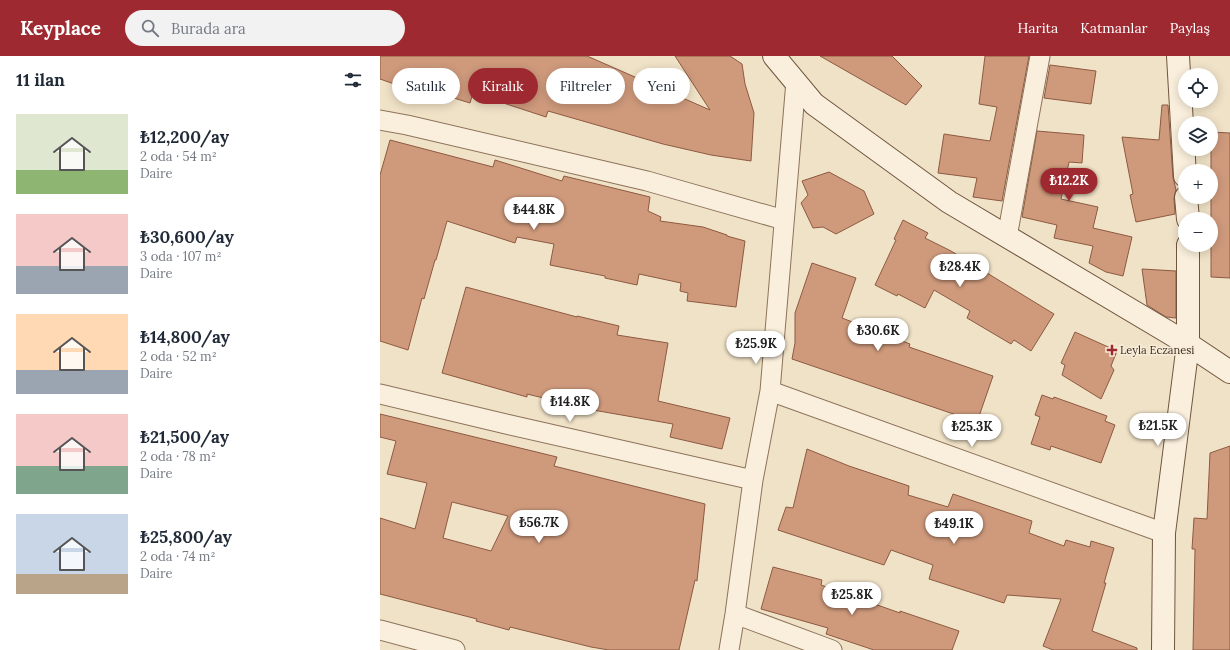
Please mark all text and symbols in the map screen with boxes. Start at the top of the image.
search box [125,10,405,46]
text: Keyplace [20,16,101,40]
icon: search [139,17,161,39]
text: Burada ara [171,19,246,38]
text: Harita [1018,19,1058,37]
text: Katmanlar [1080,19,1148,37]
text: Paylaş [1170,19,1210,37]
chip: Satılık [392,68,460,104]
chip: Kiralık [468,68,538,104]
chip: Filtreler [546,68,625,104]
chip: Yeni [633,68,690,104]
map controls [1178,68,1218,252]
button: locate [1178,68,1218,108]
text: 11 ilan [16,69,65,91]
icon: filters [342,69,364,91]
button: layers [1178,116,1218,156]
text: ₺12,200/ay [140,126,229,148]
icon: home [48,130,96,178]
text: 2 oda · 54 m² [140,148,217,165]
button: + [1178,164,1218,204]
text: Daire [140,165,173,182]
pin: ₺12.2K [1036,168,1102,202]
text: ₺12.2K [1049,172,1089,189]
pin: ₺44.8K [501,197,567,231]
text: ₺44.8K [513,201,555,218]
button: − [1178,212,1218,252]
text: ₺30,600/ay [140,226,234,248]
icon: home [48,230,96,278]
text: 3 oda · 107 m² [140,248,221,265]
pin: ₺28.4K [927,254,993,288]
text: ₺28.4K [939,258,981,275]
text: Daire [140,265,173,282]
pin: ₺30.6K [845,318,911,352]
text: ₺30.6K [857,322,899,339]
text: ₺14,800/ay [140,326,230,348]
icon: home [48,330,96,378]
pin: ₺25.9K [723,331,789,365]
text: ₺25.9K [735,335,777,352]
place label: Leyla Eczanesi [1120,343,1194,357]
marker: Leyla Eczanesi [1107,345,1117,355]
text: 2 oda · 52 m² [140,348,217,365]
text: Daire [140,365,173,382]
pin: ₺14.8K [537,389,603,423]
text: ₺14.8K [550,393,590,410]
pin: ₺21.5K [1125,413,1191,447]
pin: ₺25.3K [939,414,1005,448]
text: ₺21.5K [1138,417,1178,434]
text: ₺25.3K [951,418,993,435]
text: ₺21,500/ay [140,426,229,448]
icon: home [48,430,96,478]
text: 2 oda · 78 m² [140,448,216,465]
text: Daire [140,465,173,482]
pin: ₺56.7K [506,510,572,544]
pin: ₺49.1K [921,511,987,545]
text: ₺56.7K [519,514,559,531]
text: ₺49.1K [934,515,974,532]
text: ₺25,800/ay [140,526,232,548]
icon: home [48,530,96,578]
text: 2 oda · 74 m² [140,548,215,565]
text: Daire [140,565,173,582]
pin: ₺25.8K [819,582,885,616]
text: ₺25.8K [831,586,873,603]

